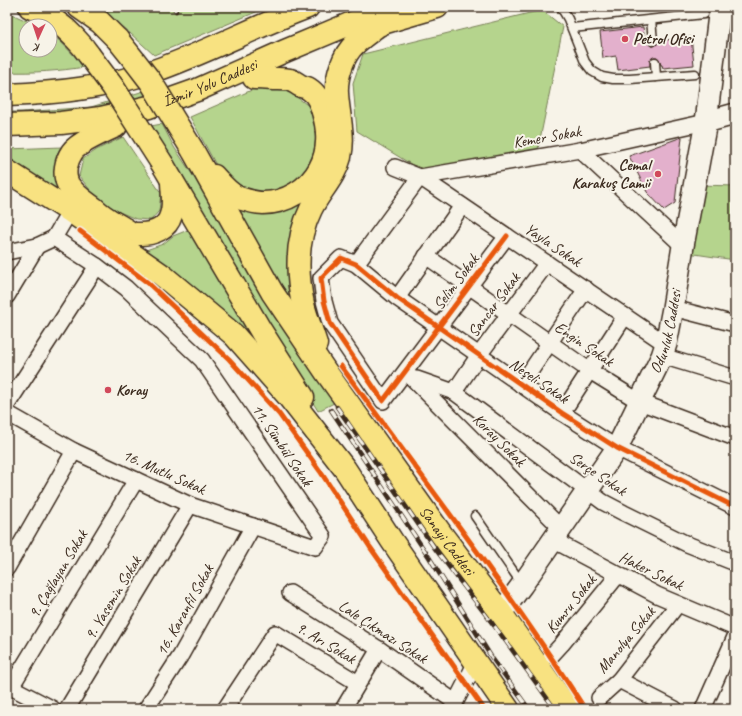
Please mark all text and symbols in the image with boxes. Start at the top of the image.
north arrow [18,18,58,58]
place label: Petrol Ofisi [633,29,696,49]
marker: Petrol Ofisi [620,34,630,44]
text: K [32,41,41,55]
street label: İzmir Yolu Caddesi [160,54,262,111]
street label: Kemer Sokak [512,121,584,153]
place label: Cemal Karakuş Camii [572,155,653,193]
marker: Cemal Karakuş Camii [653,169,663,179]
street label: Yayla Sokak [521,219,586,272]
street label: Selim Sokak [429,249,484,314]
street label: Sancar Sokak [463,268,525,341]
street label: Odunluk Caddesi [645,286,686,377]
street label: Engin Sokak [551,317,618,372]
street label: Neşeli Sokak [505,354,573,409]
place label: Koray [116,380,148,400]
marker: Koray [103,385,113,395]
street label: 11. Sümbül Sokak [247,400,317,491]
street label: Koray Sokak [468,409,530,471]
street label: 16. Mutlu Sokak [119,445,210,500]
street label: Serçe Sokak [566,448,631,501]
street label: Sanayi Caddesi [415,502,480,581]
street label: 9. Çağlayan Sokak [24,525,93,622]
street label: Haker Sokak [616,547,687,596]
street label: 9. Yasemin Sokak [80,552,146,643]
street label: 16. Karanfil Sokak [152,560,219,659]
street label: Kumru Sokak [541,570,601,637]
street label: Lale Çıkmazı Sokak [335,596,432,669]
street label: Manolya Sokak [592,602,661,678]
street label: 9. Arı Sokak [293,617,360,669]

